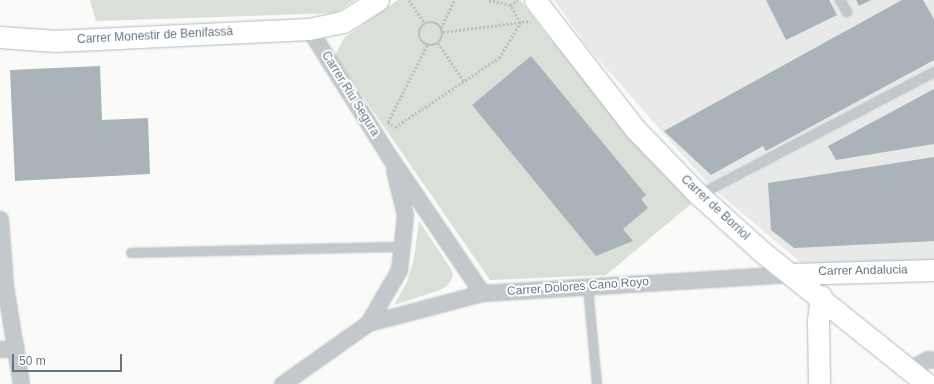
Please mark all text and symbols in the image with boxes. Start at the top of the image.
street label: Carrer Monestir de Benifassà [77,25,233,47]
street label: Carrer Riu Segura [318,49,382,139]
street label: Carrer de Borriol [678,172,752,244]
street label: Carrer Andalucia [818,263,908,279]
street label: Carrer Dolores Cano Royo [507,275,649,299]
scale bar [14,346,124,372]
text: 50 m [19,354,46,368]

